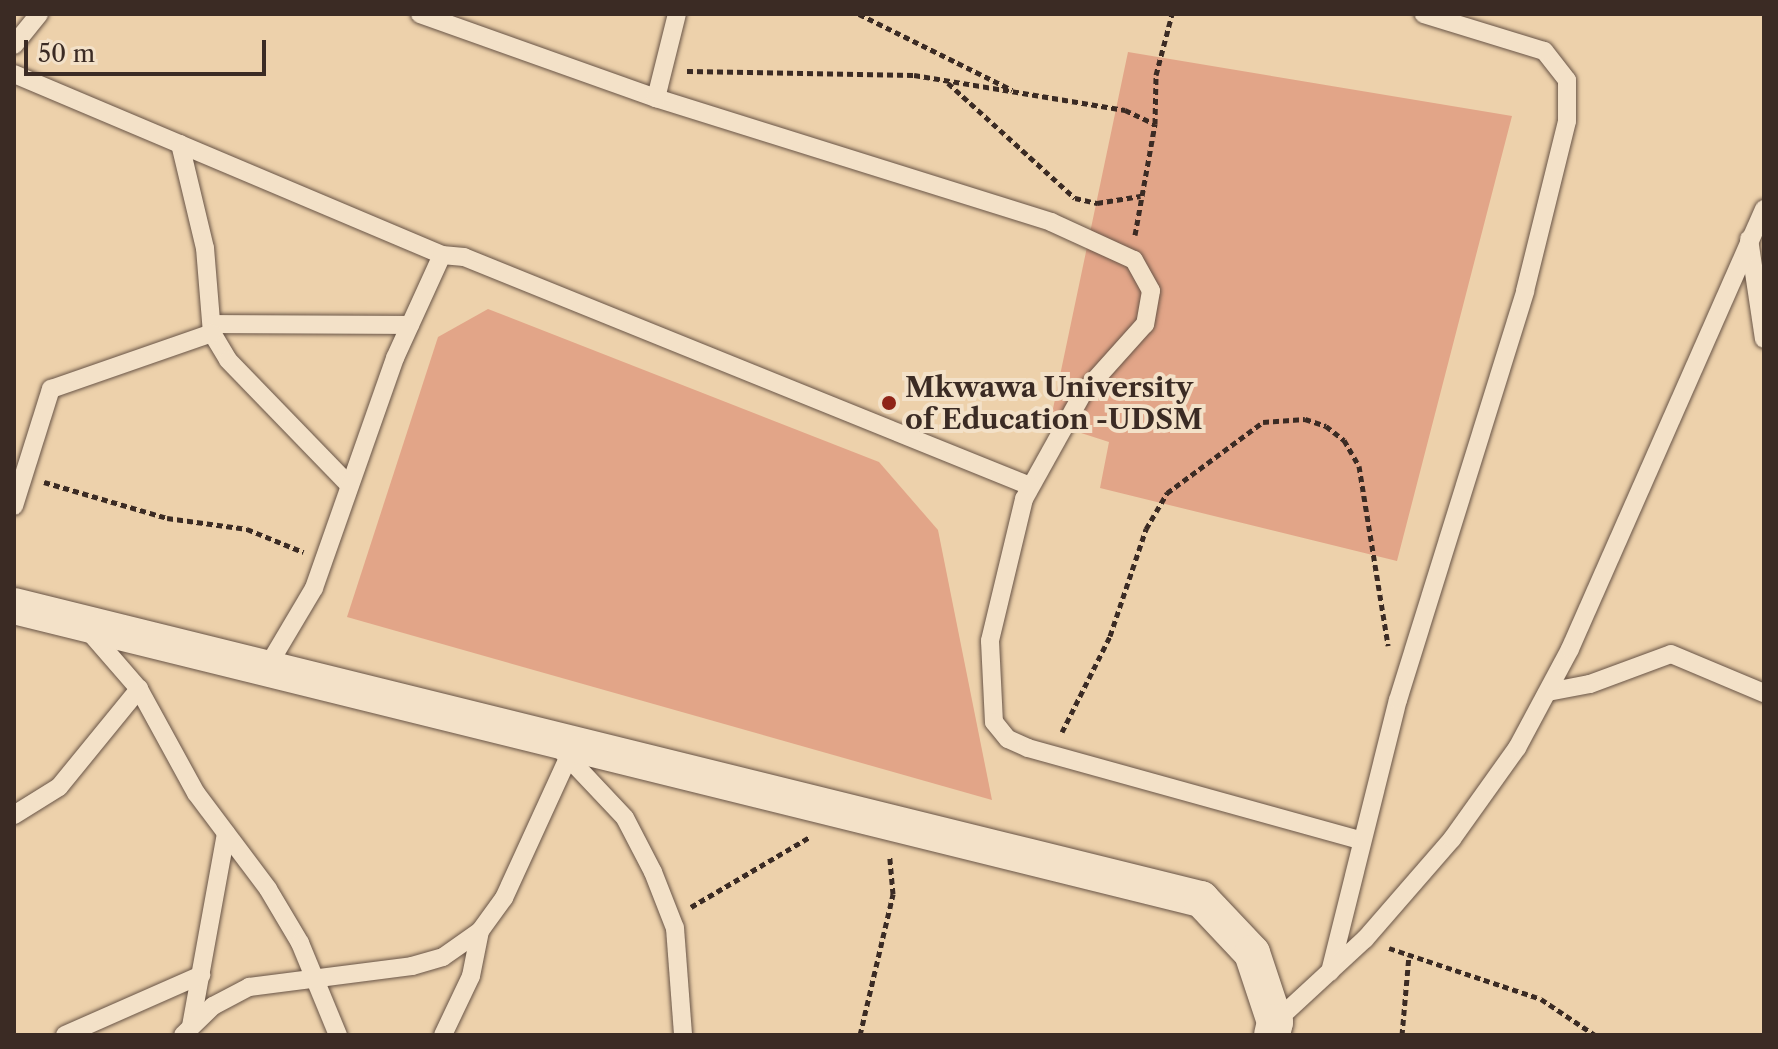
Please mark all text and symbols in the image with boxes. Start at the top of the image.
scale bar [28,24,270,74]
text: 50 m [38,39,95,68]
place label: Mkwawa University of Education -UDSM [905,370,1203,436]
marker: Mkwawa University of Education -UDSM [880,394,898,412]

